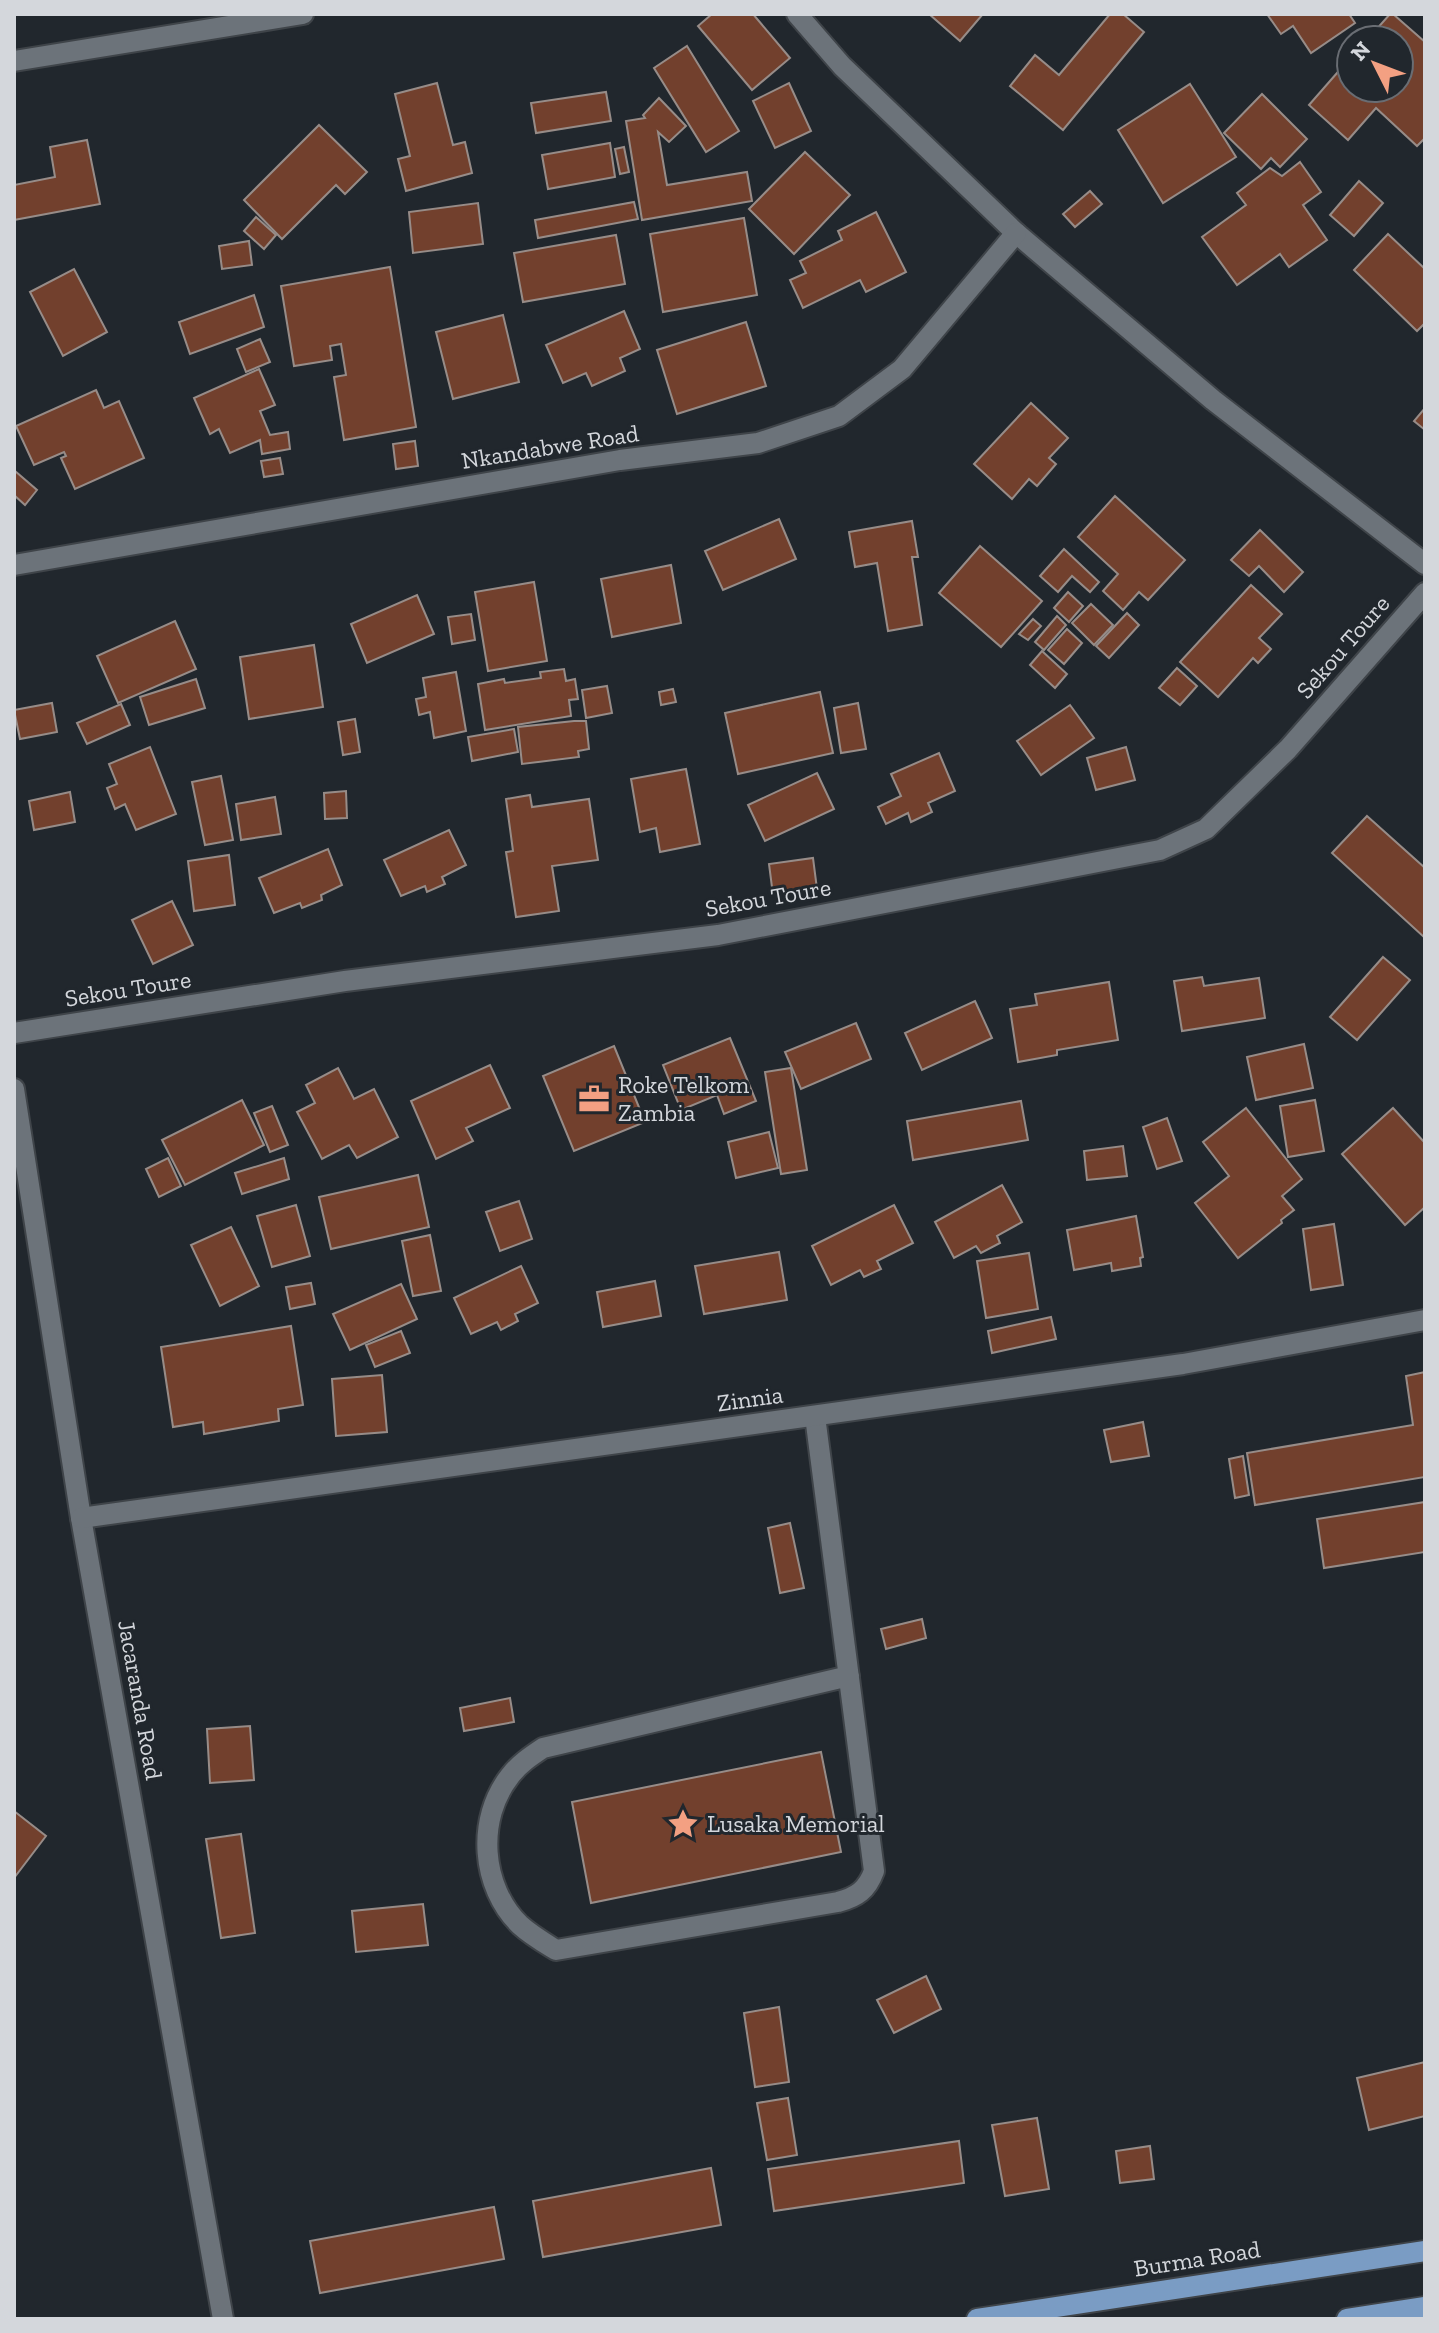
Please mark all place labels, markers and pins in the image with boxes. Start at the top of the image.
place label: Roke Telkom Zambia [618,1070,750,1127]
office icon: Roke Telkom Zambia [577,1082,611,1116]
place icon: Lusaka Memorial [666,1807,700,1841]
place label: Lusaka Memorial [707,1809,885,1838]

